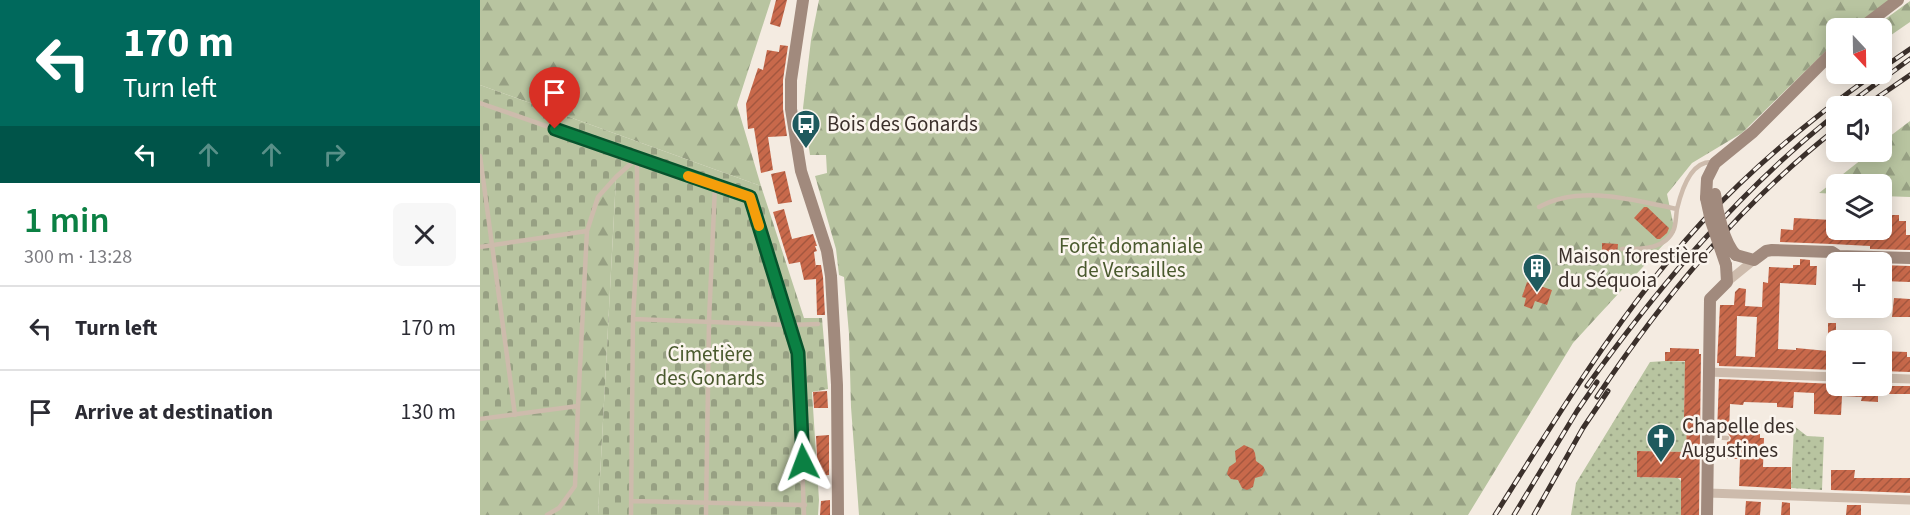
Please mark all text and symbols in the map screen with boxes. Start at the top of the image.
text: 170 m [123,13,234,73]
north arrow [1826,18,1892,84]
map controls [1826,18,1892,396]
icon: left [24,24,102,102]
pin [529,67,580,129]
text: Turn left [123,69,217,108]
icon: arrive [538,76,571,109]
button: sound [1826,96,1892,162]
bus stop icon: Bois des Gonards [790,108,822,150]
place label: Bois des Gonards [827,109,978,139]
icon: left [129,138,162,171]
icon: ahead [192,138,225,171]
icon: ahead [255,138,288,171]
icon: right [318,138,351,171]
button: layers [1826,174,1892,240]
text: 1 min [24,195,110,246]
button: close [393,203,456,266]
park label: Forêt domaniale de Versailles [1059,231,1203,285]
place label: Maison forestière du Séquoia [1558,241,1708,295]
text: 300 m · 13:28 [24,243,132,271]
building icon: Maison forestière du Séquoia [1521,252,1553,294]
button: + [1826,252,1892,318]
icon: left [24,312,57,345]
text: Turn left [75,312,157,344]
text: 170 m [401,312,456,344]
button: − [1826,330,1892,396]
park label: Cimetière des Gonards [655,339,765,393]
icon: arrive [24,396,57,429]
text: Arrive at destination [75,396,273,428]
text: 130 m [401,396,456,428]
place label: Chapelle des Augustines [1682,411,1794,465]
church icon: Chapelle des Augustines [1645,422,1677,464]
position arrow [771,430,835,494]

